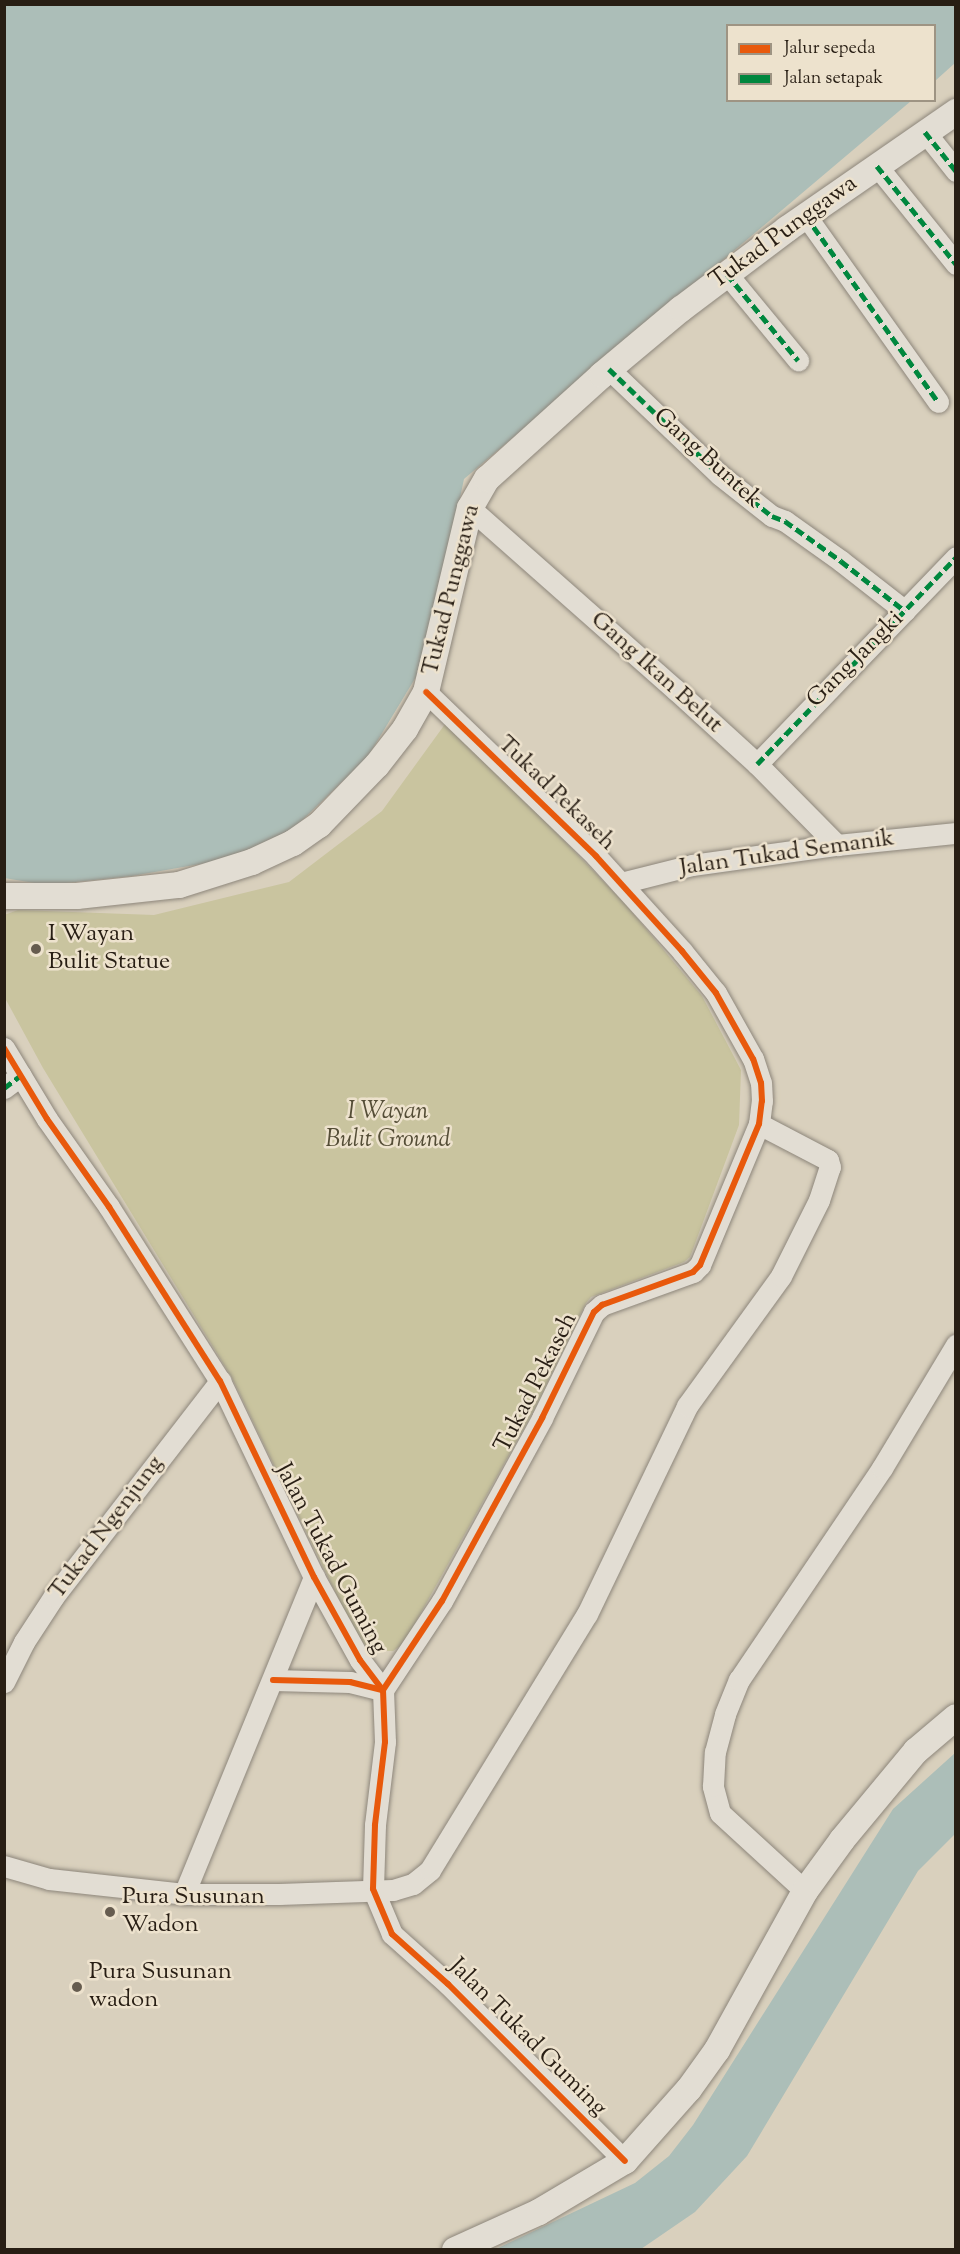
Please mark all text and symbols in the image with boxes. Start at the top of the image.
legend [726,24,936,102]
text: Jalur sepeda [784,36,875,62]
text: Jalan setapak [784,66,883,92]
street label: Tukad Punggawa [705,170,863,296]
street label: Gang Buntek [647,403,767,515]
street label: Tukad Punggawa [417,502,487,678]
street label: Gang Ikan Belut [584,606,728,740]
street label: Gang Jangki [802,606,910,714]
street label: Tukad Pekaseh [491,730,621,858]
street label: Jalan Tukad Semanik [678,825,896,883]
place label: I Wayan Bulit Statue [48,921,170,977]
marker: I Wayan Bulit Statue [29,942,43,956]
park label: I Wayan Bulit Ground [325,1099,451,1155]
street label: Tukad Pekaseh [489,1308,585,1458]
street label: Tukad Ngenjung [44,1450,170,1606]
street label: Jalan Tukad Guming [268,1459,392,1659]
place label: Pura Susunan Wadon [122,1884,265,1940]
marker: Pura Susunan Wadon [103,1905,117,1919]
street label: Jalan Tukad Guming [442,1953,612,2123]
place label: Pura Susunan wadon [89,1959,232,2015]
marker: Pura Susunan wadon [70,1980,84,1994]

